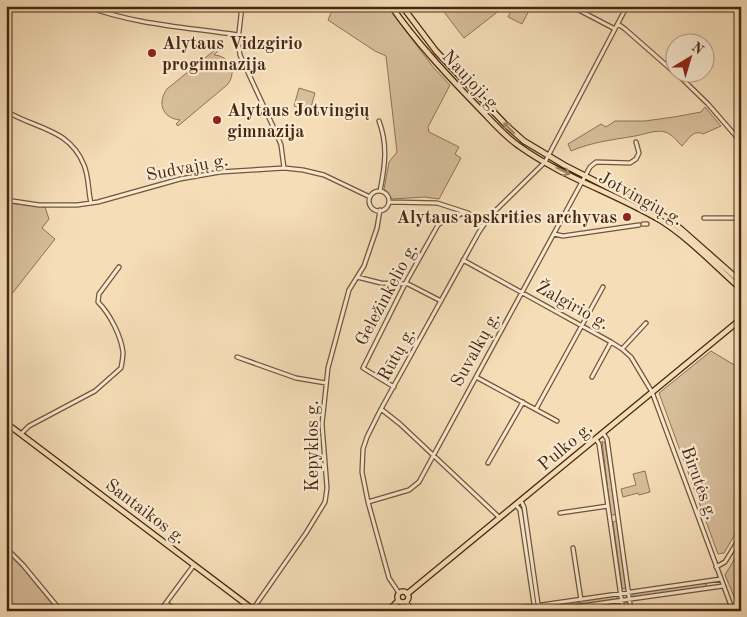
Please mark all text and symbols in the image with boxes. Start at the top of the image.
north arrow [664,32,714,82]
place label: Alytaus Vidzgirio progimnazija [162,35,302,74]
text: N [689,40,706,58]
marker: Alytaus Vidzgirio progimnazija [146,47,158,59]
street label: Naujoji g. [438,47,504,116]
place label: Alytaus Jotvingių gimnazija [227,102,369,141]
marker: Alytaus Jotvingių gimnazija [211,114,223,126]
one-way arrow [503,121,515,134]
street label: Sudvajų g. [145,151,230,185]
one-way arrow [556,167,571,177]
street label: Jotvingių g. [595,168,686,229]
place label: Alytaus apskrities archyvas [396,209,617,227]
marker: Alytaus apskrities archyvas [621,211,633,223]
street label: Geležinkelio g. [352,240,421,349]
street label: Žalgirio g. [533,275,614,333]
street label: Suvalkų g. [448,309,504,390]
street label: Rūtų g. [375,325,419,384]
street label: Kepyklos g. [304,400,322,492]
street label: Pulko g. [535,419,596,474]
street label: Birutės g. [678,444,721,522]
street label: Santaikos g. [102,476,189,548]

